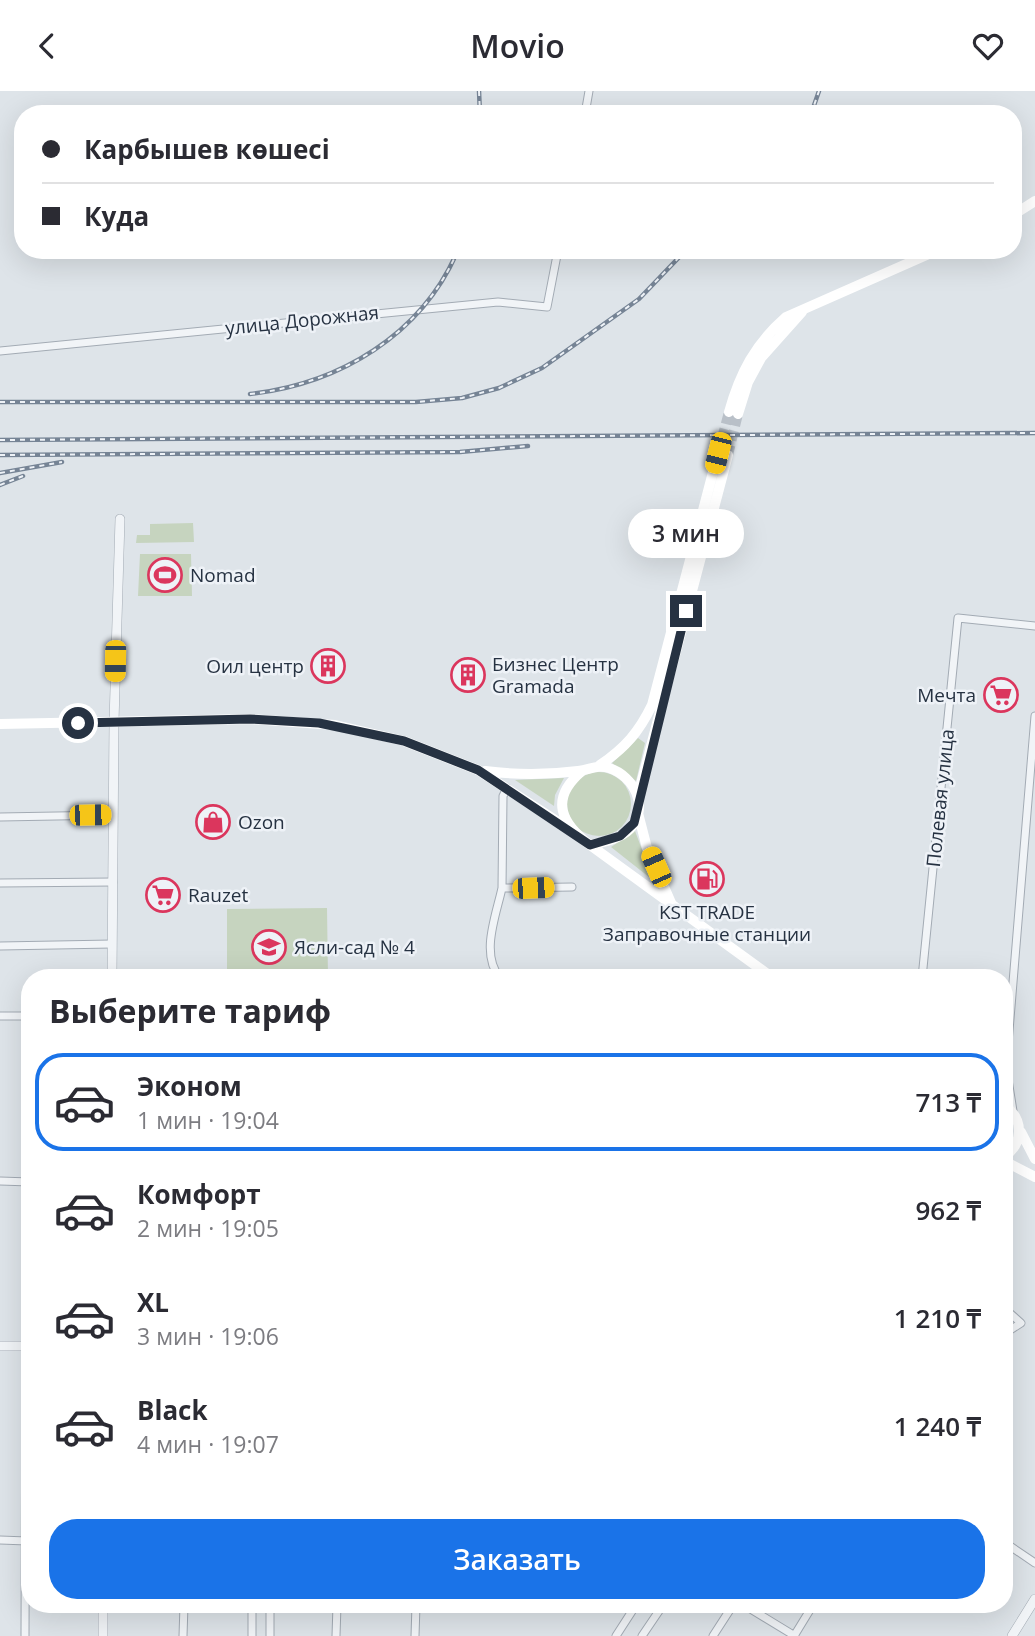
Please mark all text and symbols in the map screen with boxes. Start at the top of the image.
text: Movio [470,24,565,67]
icon: back [28,27,66,65]
icon: heart [969,27,1007,65]
text: Карбышев көшесі [84,131,330,167]
text: Куда [84,198,149,234]
street label: улица Дорожная [224,299,380,341]
car [703,430,734,476]
callout: 3 мин [628,510,744,559]
text: 3 мин [652,517,720,549]
sports icon: Nomad [146,556,184,594]
place label: Nomad [190,562,256,588]
route end [670,595,702,627]
car [105,640,126,682]
building icon: Оил центр [309,647,347,685]
place label: Бизнес Центр Gramada [492,651,619,699]
place label: Оил центр [206,653,304,679]
building icon: Бизнес Центр Gramada [449,656,487,694]
supermarket icon: Мечта [982,676,1020,714]
place label: Мечта [917,682,976,708]
route start [62,707,94,739]
street label: Полевая улица [920,728,960,868]
shop icon: Ozon [194,803,232,841]
car [69,804,112,826]
place label: Ozon [238,809,285,835]
car [638,844,675,890]
fuel station icon: KST TRADE Заправочные станции [688,860,726,898]
supermarket icon: Rauzet [144,876,182,914]
car [512,877,555,899]
place label: Rauzet [188,882,249,908]
place label: KST TRADE Заправочные станции [603,899,811,947]
school or university icon: Ясли-сад № 4 [250,928,288,966]
place label: Ясли-сад № 4 [294,934,415,960]
text: Выберите тариф [49,989,331,1032]
text: Эконом [137,1068,242,1104]
icon: car [53,1071,116,1134]
text: 713 ₸ [915,1084,981,1120]
text: 1 мин · 19:04 [137,1104,279,1136]
text: Комфорт [137,1176,261,1212]
icon: car [53,1179,116,1242]
text: 962 ₸ [915,1192,981,1228]
text: 2 мин · 19:05 [137,1212,279,1244]
text: XL [137,1284,169,1320]
icon: car [53,1287,116,1350]
text: 1 210 ₸ [894,1300,981,1336]
text: 3 мин · 19:06 [137,1320,279,1352]
text: Black [137,1392,208,1428]
icon: car [53,1395,116,1458]
text: 1 240 ₸ [894,1408,981,1444]
text: 4 мин · 19:07 [137,1428,279,1460]
button: Заказать [49,1519,985,1599]

